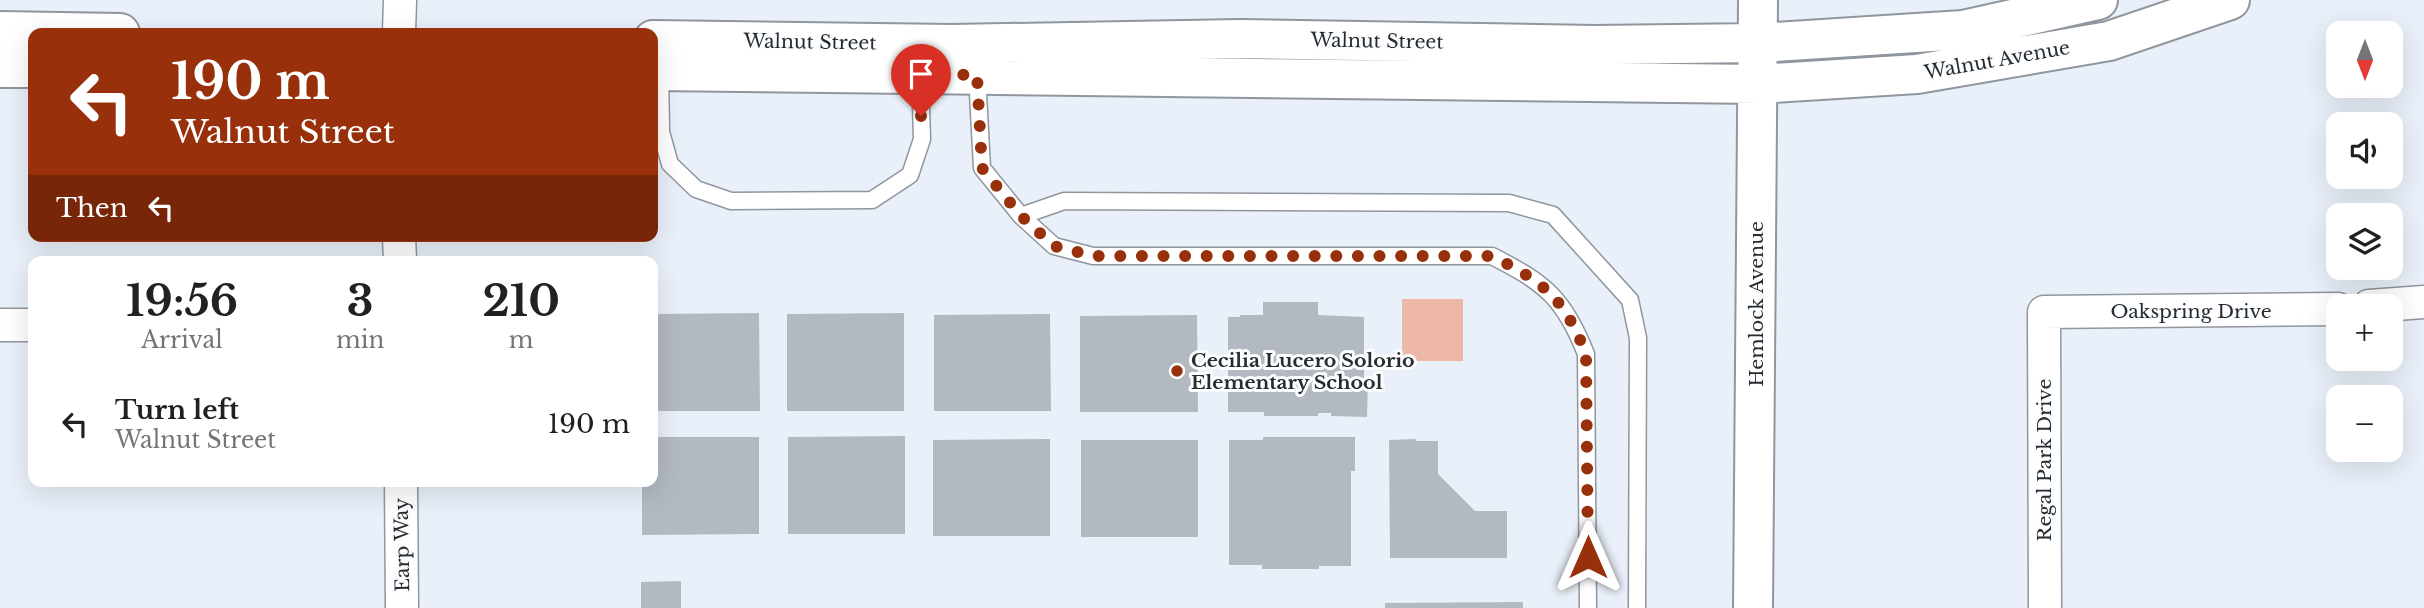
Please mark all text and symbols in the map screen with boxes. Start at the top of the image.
north arrow [2326,21,2403,98]
map controls [2326,21,2403,462]
street label: Walnut Street [1309,28,1444,54]
street label: Walnut Street [742,29,877,55]
street label: Walnut Avenue [1921,36,2072,84]
pin [891,44,951,116]
text: 190 m [171,51,330,112]
icon: arrive [902,55,940,93]
icon: left [56,56,147,147]
text: Walnut Street [171,112,395,152]
button: sound [2326,112,2403,189]
icon: left [142,189,180,227]
text: Then [56,192,128,224]
button: layers [2326,203,2403,280]
street label: Hemlock Avenue [1745,221,1768,387]
text: 19:56 [126,275,238,327]
text: 3 [347,275,374,327]
text: 210 [483,275,560,327]
button: + [2326,294,2403,371]
street label: Oakspring Drive [2110,300,2272,323]
text: Arrival [141,326,223,354]
text: min [336,326,384,354]
text: m [509,326,534,354]
place label: Cecilia Lucero Solorio Elementary School [1191,349,1415,394]
marker: Cecilia Lucero Solorio Elementary School [1169,363,1185,379]
street label: Regal Park Drive [2033,379,2056,541]
button: − [2326,385,2403,462]
text: Turn left [115,394,239,426]
icon: left [56,405,94,443]
text: 190 m [548,408,630,440]
text: Walnut Street [115,426,276,454]
street label: Earp Way [390,498,414,592]
position arrow [1551,520,1625,594]

